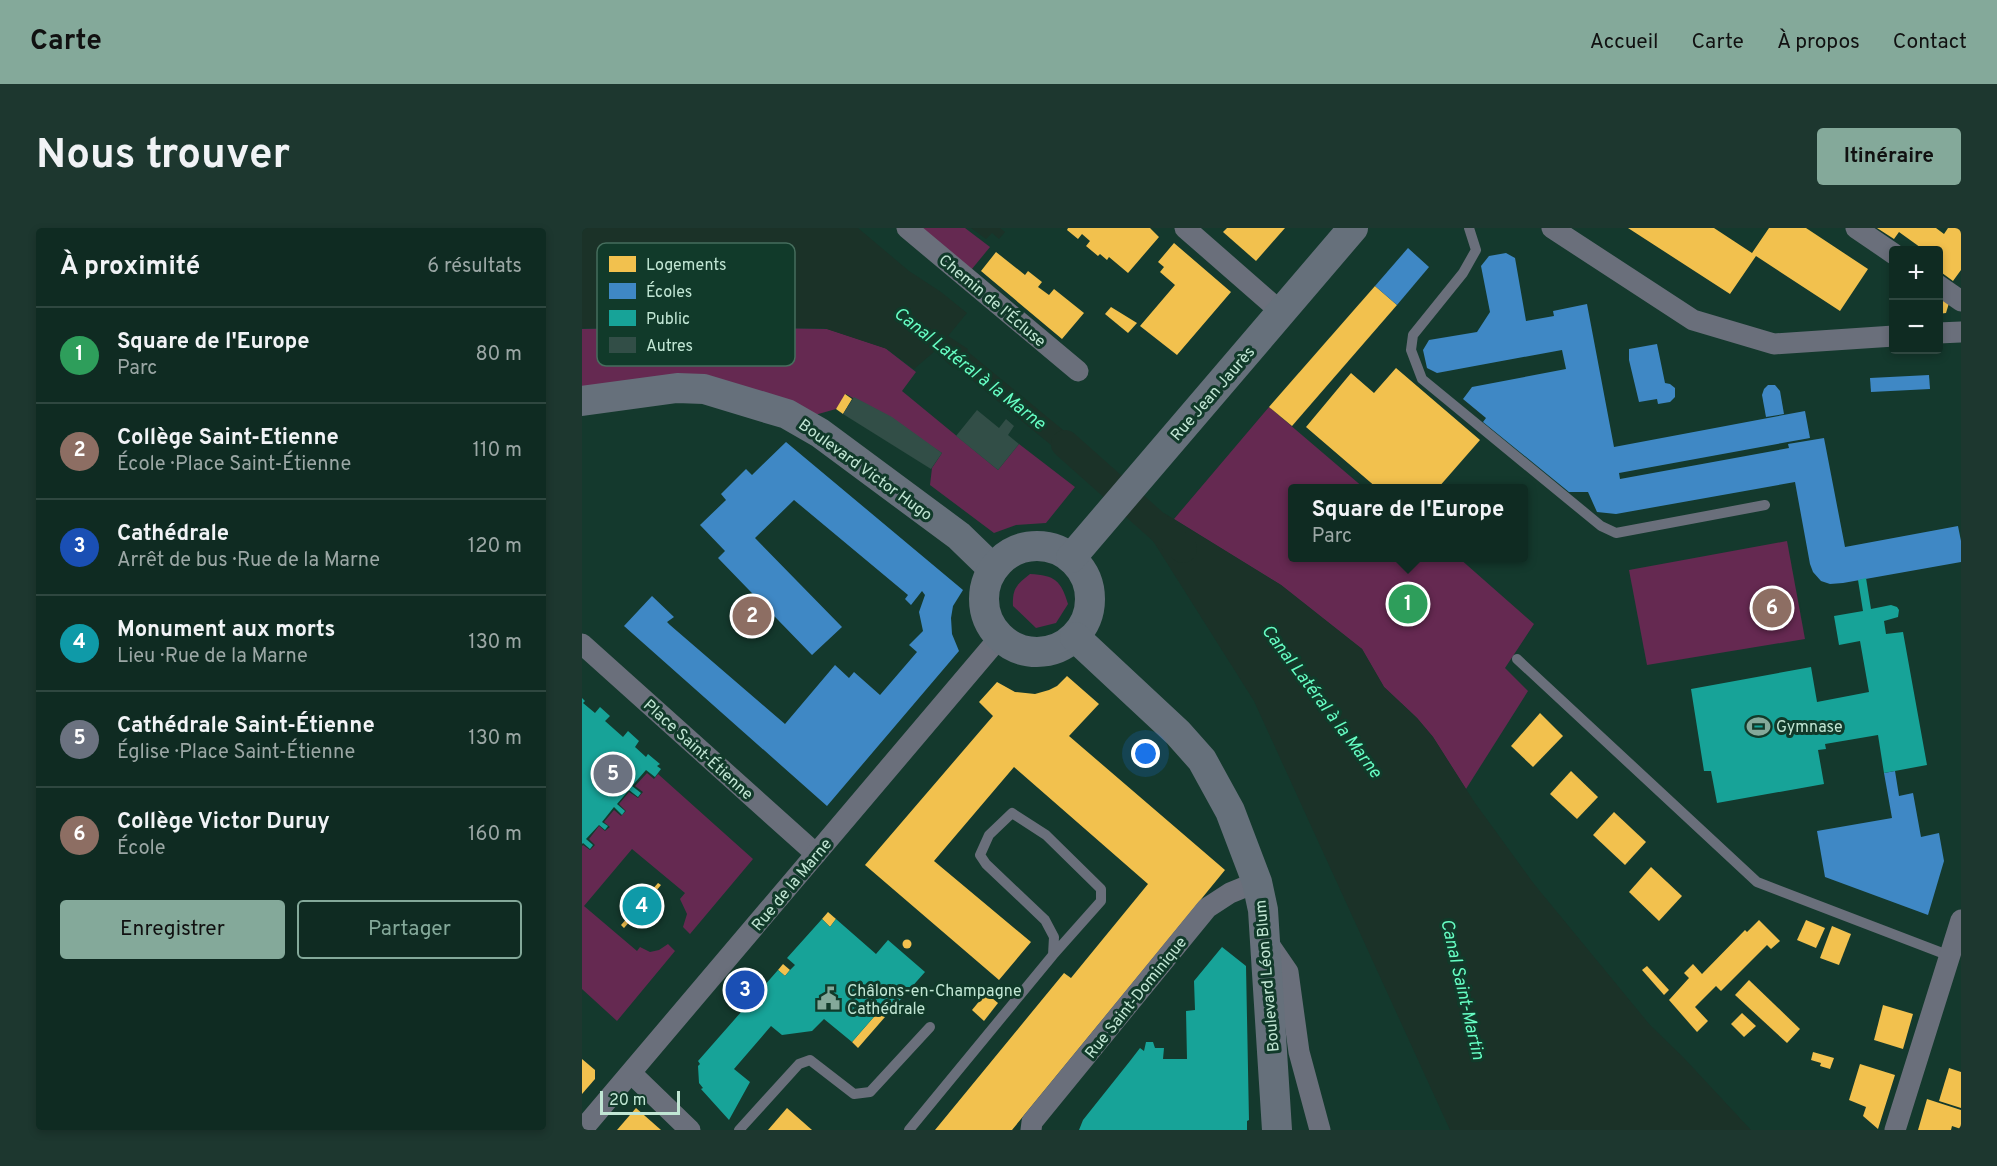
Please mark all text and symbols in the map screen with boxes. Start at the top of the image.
text: Carte [30,24,102,60]
text: Accueil [1590,29,1659,56]
text: Carte [1692,29,1744,56]
text: À propos [1777,29,1860,56]
text: Contact [1893,29,1967,56]
button: Itinéraire [1817,128,1961,185]
text: Nous trouver [36,130,290,183]
legend [597,243,795,366]
map controls [1889,246,1943,354]
button: + [1889,246,1943,300]
street label: Chemin de l'Écluse [934,249,1051,352]
text: À proximité [60,251,200,284]
text: 6 résultats [427,254,522,280]
text: Logements [646,256,727,276]
text: Écoles [646,281,692,303]
button: − [1889,300,1943,354]
water label: Canal Latéral à la Marne [888,303,1050,436]
text: Public [646,310,690,330]
text: Square de l'Europe [117,329,310,356]
text: Autres [646,337,693,357]
text: 1 [76,342,84,368]
text: 80 m [476,342,522,368]
street label: Rue Jean Jaurès [1167,343,1260,446]
text: Parc [117,356,157,382]
street label: Boulevard Victor Hugo [794,415,936,526]
text: Collège Saint-Etienne [117,425,339,452]
text: 2 [73,438,86,464]
text: 110 m [473,438,522,464]
text: École · Place Saint-Étienne [117,452,351,478]
popup [1288,484,1528,562]
text: Square de l'Europe [1312,497,1504,524]
text: Cathédrale [117,521,229,548]
text: Parc [1312,524,1352,550]
text: 3 [74,534,86,560]
text: 120 m [468,534,522,560]
text: Arrêt de bus · Rue de la Marne [117,548,380,574]
pin: 1 [1388,582,1428,626]
pin: 6 [1752,586,1792,631]
pin: 2 [732,594,772,638]
text: Monument aux morts [117,617,335,644]
water label: Canal Latéral à la Marne [1255,620,1387,784]
text: 4 [73,630,86,656]
text: 130 m [468,630,522,656]
text: Lieu · Rue de la Marne [117,644,308,670]
street label: Place Saint-Étienne [639,694,758,805]
text: Cathédrale Saint-Étienne [117,713,375,740]
sports icon: Gymnase [1745,713,1771,739]
place label: Gymnase [1776,718,1843,738]
text: 5 [73,726,86,752]
text: 130 m [468,726,522,752]
your location [1131,739,1160,768]
text: Église · Place Saint-Étienne [117,740,355,766]
pin: 5 [594,752,633,796]
text: Collège Victor Duruy [117,809,330,836]
text: 6 [73,822,86,848]
text: 160 m [468,822,522,848]
street label: Rue de la Marne [748,835,837,936]
text: École [117,836,166,862]
pin: 4 [622,884,662,928]
street label: Boulevard Léon Blum [1251,899,1285,1053]
button: Enregistrer [60,900,285,959]
button: Partager [297,900,522,959]
water label: Canal Saint-Martin [1434,917,1489,1062]
street label: Rue Saint-Dominique [1081,933,1192,1063]
pin: 3 [726,968,764,1012]
place label: Châlons-en-Champagne Cathédrale [847,982,1022,1020]
public building icon: Châlons-en-Champagne Cathédrale [816,986,842,1012]
scale bar [600,1088,680,1116]
text: 20 m [609,1091,646,1111]

